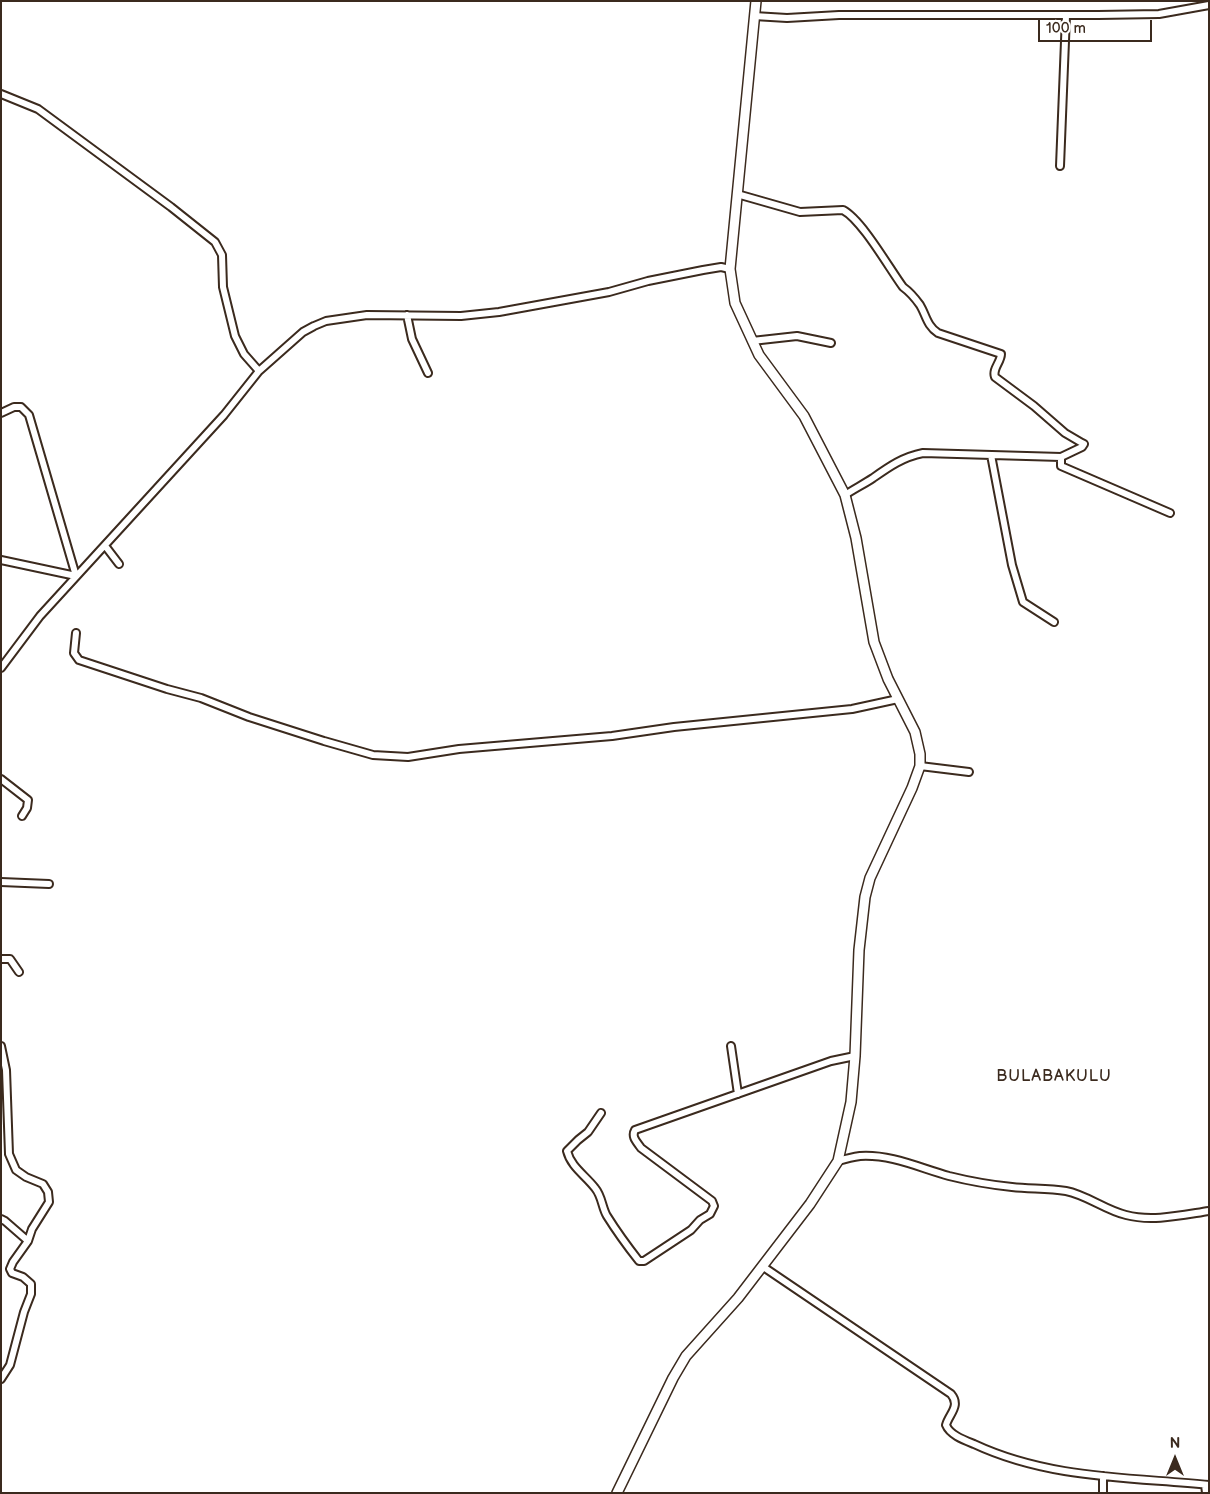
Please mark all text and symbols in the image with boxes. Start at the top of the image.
scale bar [1040,10,1154,42]
text: 100 m [1046,19,1086,38]
district label: BULABAKULU [995,1067,1113,1087]
north arrow [1150,1434,1200,1484]
text: N [1170,1435,1180,1452]

